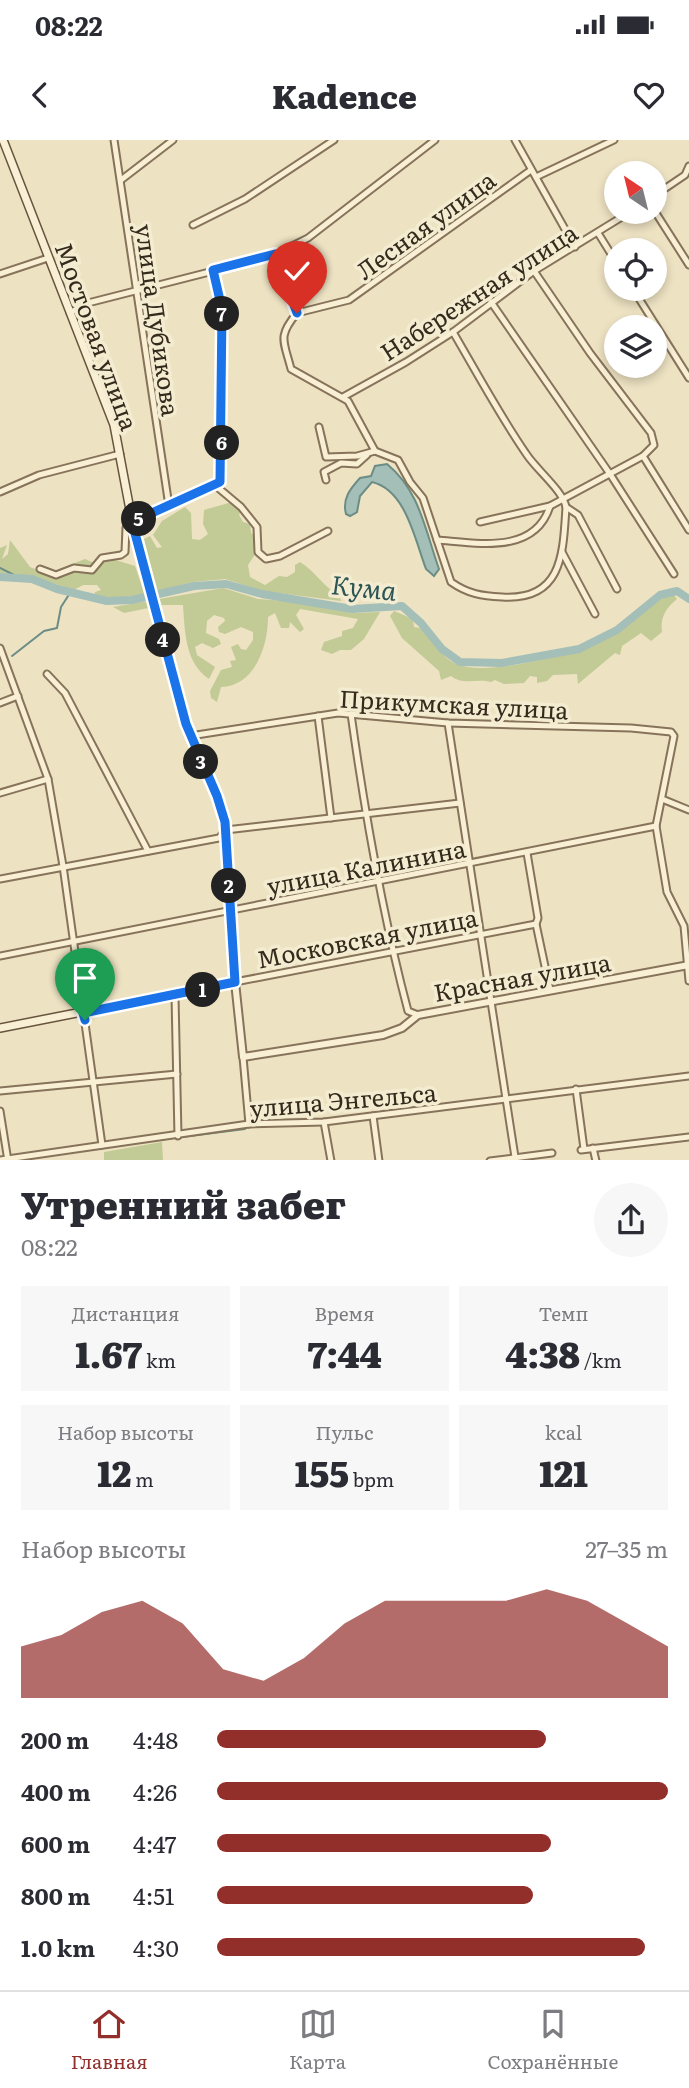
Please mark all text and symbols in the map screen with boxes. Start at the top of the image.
text: 08:22 [35,5,103,44]
text: Kadence [272,71,417,119]
icon: back [21,76,59,114]
icon: heart [630,76,668,114]
street label: Лесная улица [348,161,502,287]
north arrow [604,161,667,224]
map controls [604,161,667,378]
street label: Набережная улица [372,214,584,368]
street label: улица Дубикова [128,222,190,418]
street label: Мостовая улица [48,237,148,435]
button: locate [604,238,667,301]
pin [267,241,327,313]
icon: check [278,252,316,290]
pin: 7 [204,296,240,332]
text: 7 [216,299,227,327]
button: layers [604,315,667,378]
pin: 6 [204,426,240,460]
text: 6 [216,428,227,456]
pin: 5 [122,502,156,536]
text: 5 [133,504,144,532]
water label: Кума [329,563,399,609]
pin: 4 [146,622,180,658]
text: 4 [157,625,168,653]
street label: Прикумская улица [339,680,570,726]
pin: 3 [184,744,218,780]
text: 3 [195,747,206,775]
street label: улица Калинина [263,830,469,902]
pin: 2 [212,868,246,904]
text: 2 [223,871,234,899]
street label: Московская улица [254,898,480,976]
street label: Красная улица [431,943,613,1009]
pin [55,948,115,1020]
icon: arrive [66,959,104,997]
pin: 1 [186,972,220,1008]
text: 1 [199,975,206,1003]
street label: улица Энгельса [248,1073,438,1125]
text: Утренний забег [21,1174,346,1231]
button: share [594,1183,668,1257]
text: 08:22 [21,1229,78,1263]
text: Дистанция [72,1299,179,1327]
text: Время [314,1299,375,1327]
text: Темп [539,1299,588,1327]
text: 1.67 [75,1327,142,1379]
text: 7:44 [307,1327,382,1379]
text: 4:38 [505,1327,580,1379]
text: km [142,1346,176,1374]
text: /km [580,1346,622,1374]
text: Набор высоты [57,1418,194,1446]
text: Пульс [315,1418,374,1446]
text: kcal [545,1418,582,1446]
text: 12 [97,1446,131,1498]
text: 155 [295,1446,349,1498]
text: 121 [539,1446,588,1498]
text: m [131,1465,154,1493]
text: bpm [349,1465,394,1493]
text: Набор высоты [21,1531,186,1565]
text: 27–35 m [585,1531,668,1565]
text: 200 m [21,1722,89,1756]
text: 4:48 [133,1722,178,1756]
text: 400 m [21,1774,91,1808]
text: 4:26 [133,1774,177,1808]
text: 600 m [21,1826,90,1860]
text: 4:47 [133,1826,176,1860]
text: 800 m [21,1878,90,1912]
text: 4:51 [133,1878,174,1912]
text: 1.0 km [21,1930,95,1964]
text: 4:30 [133,1930,179,1964]
tab: Главная [71,2005,148,2075]
tab: Карта [289,2005,346,2075]
tab: Сохранённые [488,2005,618,2075]

